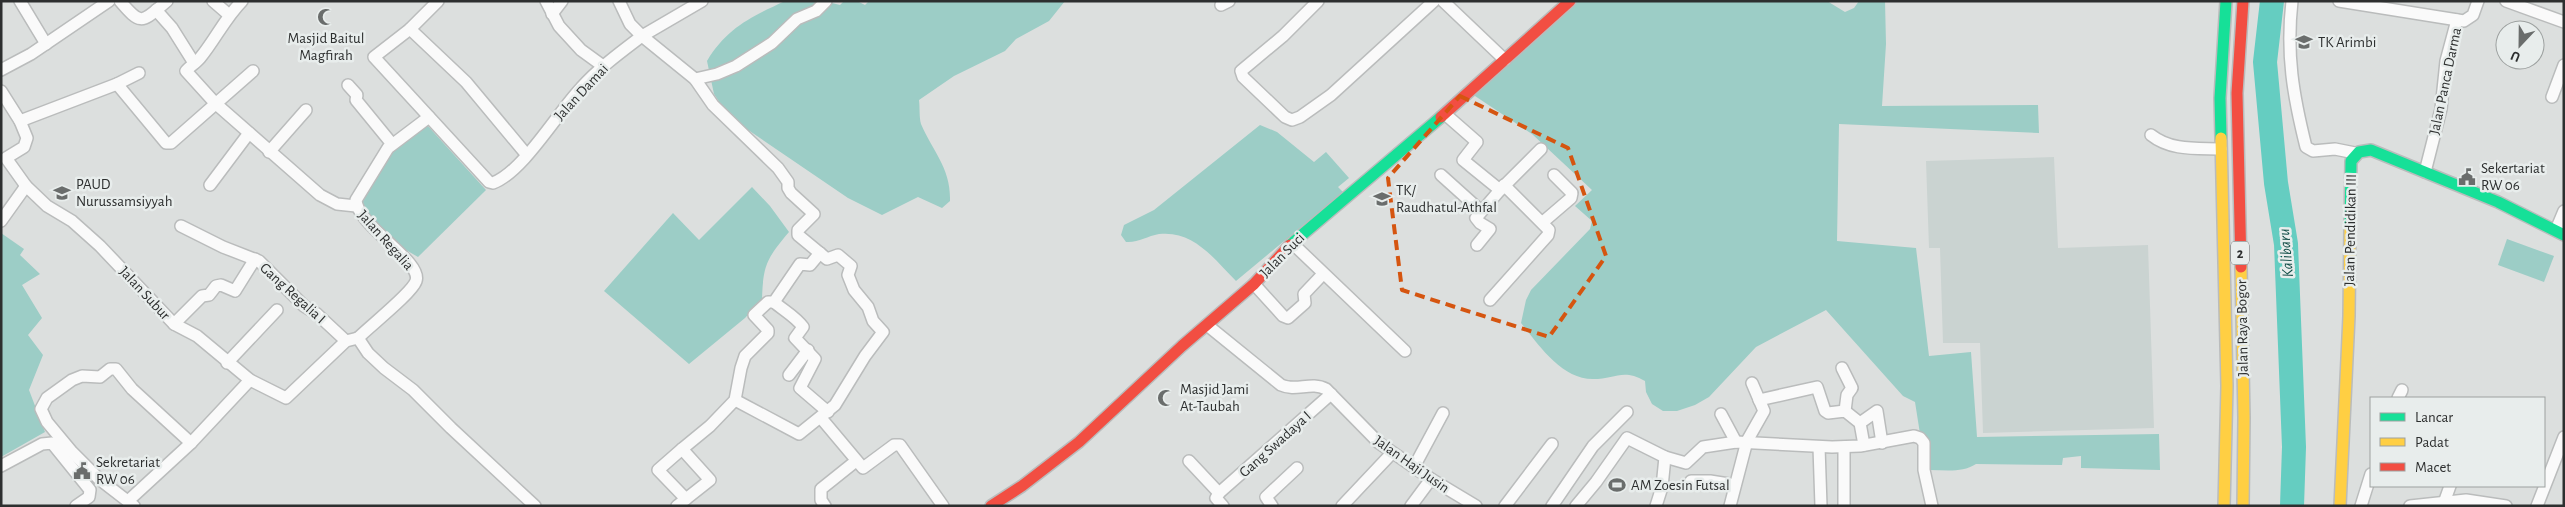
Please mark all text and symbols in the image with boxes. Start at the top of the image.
mosque icon: Masjid Baitul Magfirah [316,7,336,27]
north arrow [2495,20,2545,70]
street label: Jalan Panca Darma [2427,26,2464,136]
place label: Masjid Baitul Magfirah [288,31,364,63]
school or university icon: TK Arimbi [2294,32,2314,52]
place label: TK Arimbi [2318,35,2376,50]
text: U [2509,48,2522,64]
street label: Jalan Damai [552,61,611,123]
place label: Sekertariat RW 06 [2481,161,2545,193]
public building icon: Sekertariat RW 06 [2457,167,2477,187]
street label: Jalan Pendidikan III [2342,174,2359,286]
place label: PAUD Nurussamsiyyah [76,177,172,209]
school or university icon: PAUD Nurussamsiyyah [52,183,72,203]
place label: TK/ Raudhatul-Athfal [1396,183,1497,215]
school or university icon: TK/ Raudhatul-Athfal [1372,189,1392,209]
street label: Jalan Regalia [355,208,416,273]
water label: Kalibaru [2276,228,2296,278]
street label: Jalan Suci [1257,230,1307,280]
road number: 2 [2231,242,2249,264]
street label: Gang Regalia I [257,260,328,327]
street label: Jalan Subur [116,264,173,323]
street label: Jalan Raya Bogor [2234,279,2251,377]
place label: Masjid Jami At-Taubah [1180,382,1249,414]
mosque icon: Masjid Jami At-Taubah [1156,388,1176,408]
legend [2370,397,2545,487]
street label: Gang Swadaya I [1237,408,1314,480]
text: Lancar [2415,410,2453,425]
street label: Jalan Haji Jusin [1371,433,1452,496]
text: Padat [2415,435,2449,450]
place label: Sekretariat RW 06 [96,455,160,487]
text: Macet [2415,460,2451,475]
public building icon: Sekretariat RW 06 [72,461,92,481]
sports icon: AM Zoesin Futsal [1607,475,1627,495]
place label: AM Zoesin Futsal [1631,478,1730,493]

